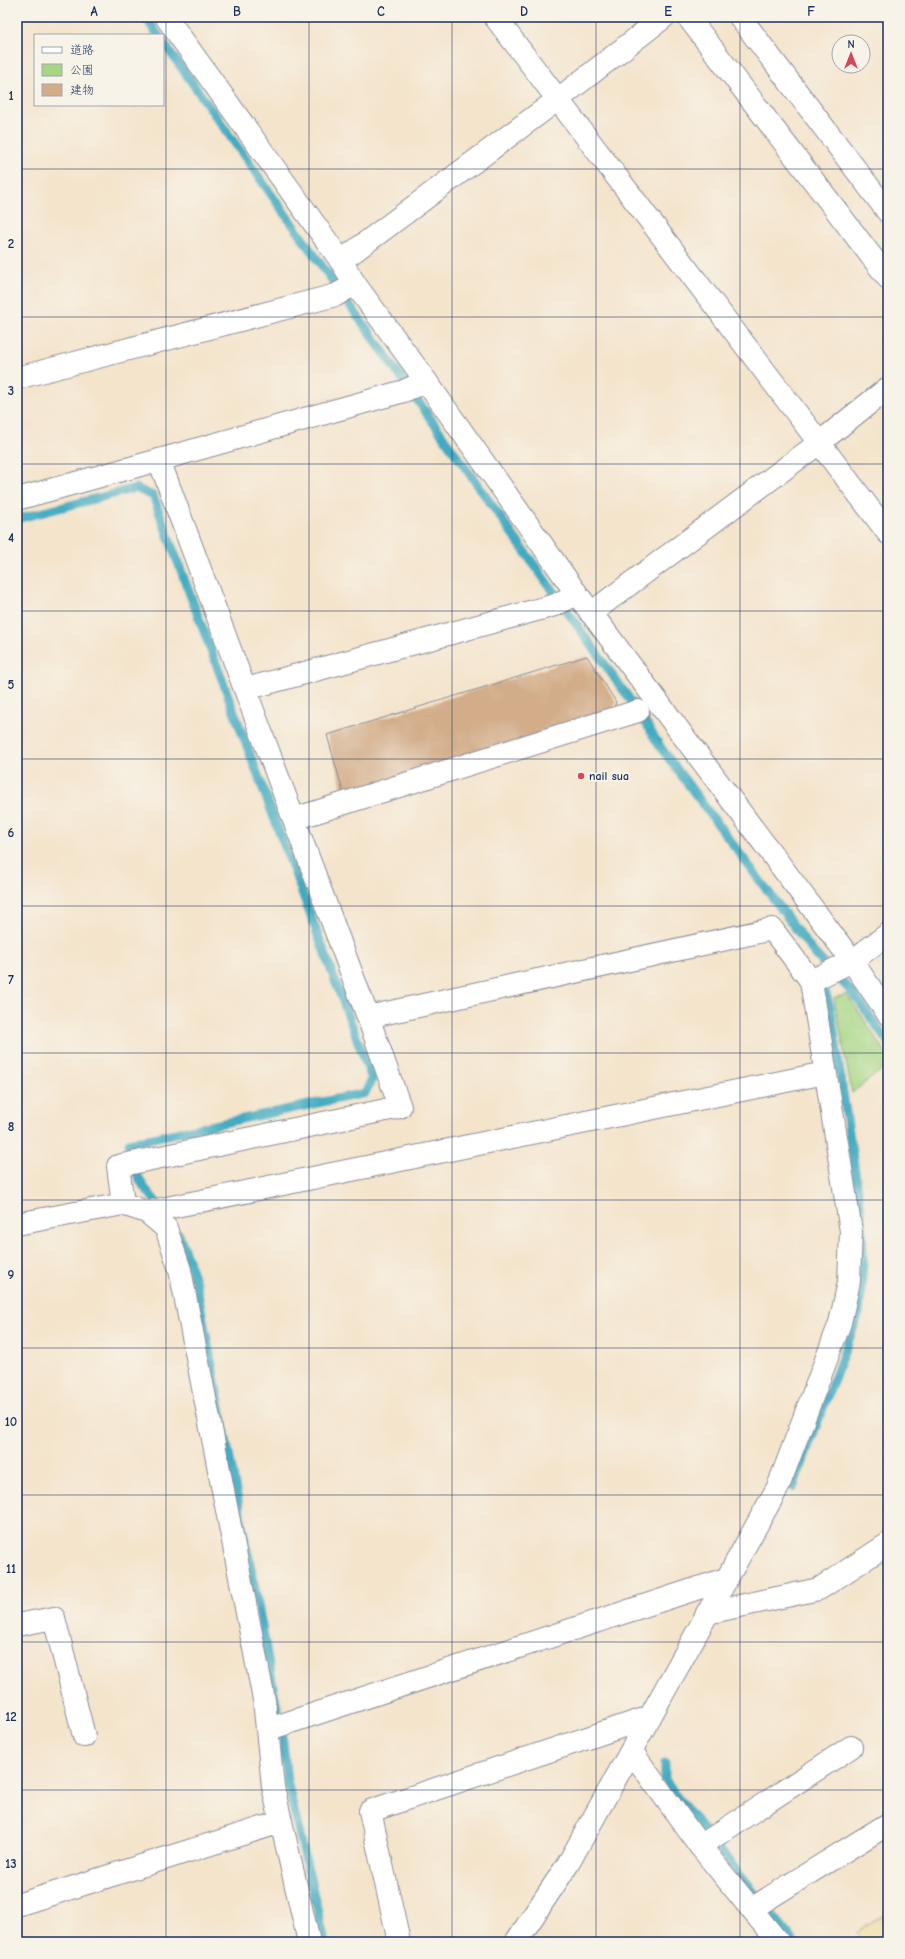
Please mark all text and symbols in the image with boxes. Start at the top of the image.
text: A [90,4,98,19]
text: B [233,4,241,19]
text: C [377,4,385,19]
text: D [520,4,528,19]
text: E [664,4,672,19]
text: F [807,4,815,19]
legend [34,34,164,106]
north arrow [831,34,871,74]
text: N [847,38,855,51]
text: 道路 [70,43,94,57]
text: 公園 [70,63,94,77]
text: 建物 [70,83,94,97]
text: 1 [8,88,14,103]
text: 2 [8,236,14,251]
text: 3 [8,383,14,398]
text: 4 [8,530,14,545]
text: 5 [8,677,15,692]
place label: nail sua [589,769,629,783]
marker: nail sua [576,771,586,781]
text: 6 [8,825,15,840]
text: 7 [8,972,14,987]
text: 8 [8,1119,14,1134]
text: 9 [8,1267,15,1282]
text: 10 [5,1414,17,1429]
text: 11 [6,1561,16,1576]
text: 12 [5,1709,17,1724]
text: 13 [5,1856,17,1871]

